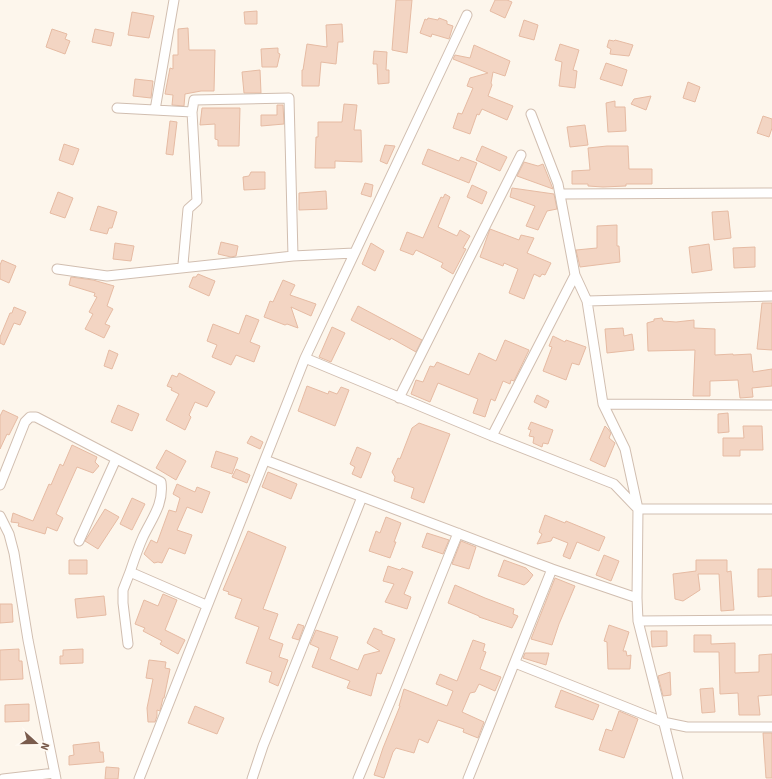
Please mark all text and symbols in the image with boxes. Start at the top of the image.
north arrow [16,723,56,763]
text: N [37,740,53,753]

